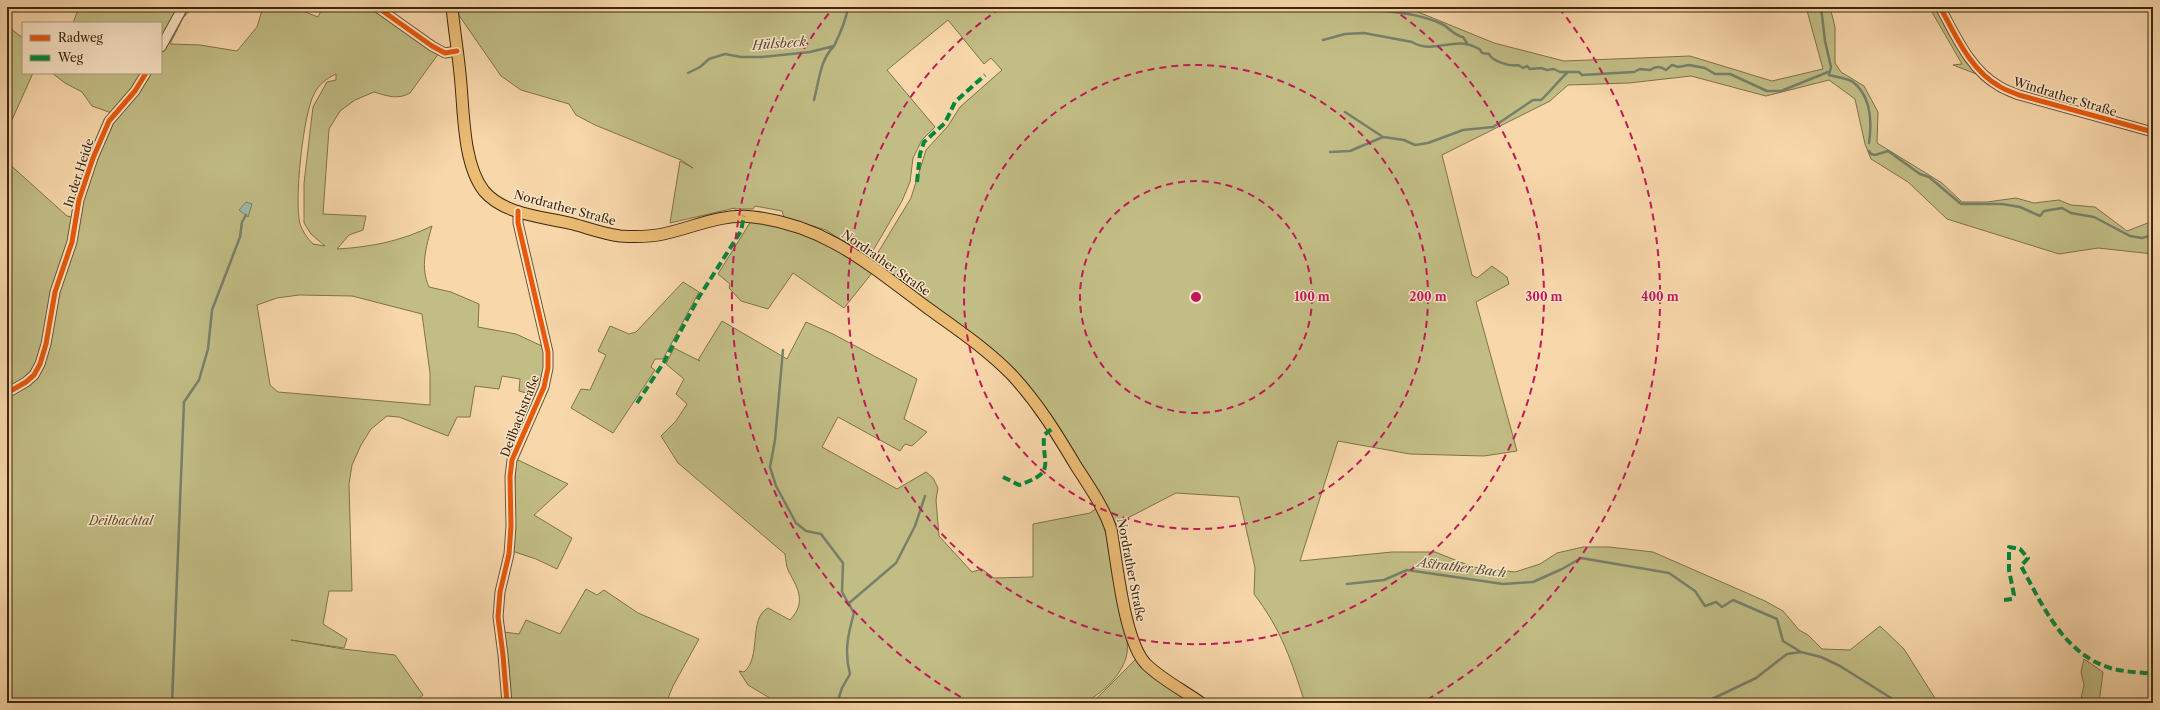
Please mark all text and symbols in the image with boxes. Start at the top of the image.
legend [22,22,162,74]
text: Radweg [58,30,104,45]
water label: Hülsbeck [750,33,807,53]
text: Weg [57,50,84,65]
street label: Windrather Straße [2011,73,2119,119]
street label: In der Heide [60,136,97,209]
street label: Nordrather Straße [513,187,618,228]
street label: Nordrather Straße [839,226,934,299]
text: 100 m [1294,289,1330,304]
text: 200 m [1409,289,1447,304]
text: 300 m [1525,289,1563,304]
text: 400 m [1641,289,1679,304]
centre of rings [1189,290,1203,304]
street label: Deilbachstraße [497,372,542,459]
park label: Deilbachtal [88,513,154,528]
street label: Nordrather Straße [1114,517,1149,623]
water label: Astrather Bach [1415,553,1507,580]

